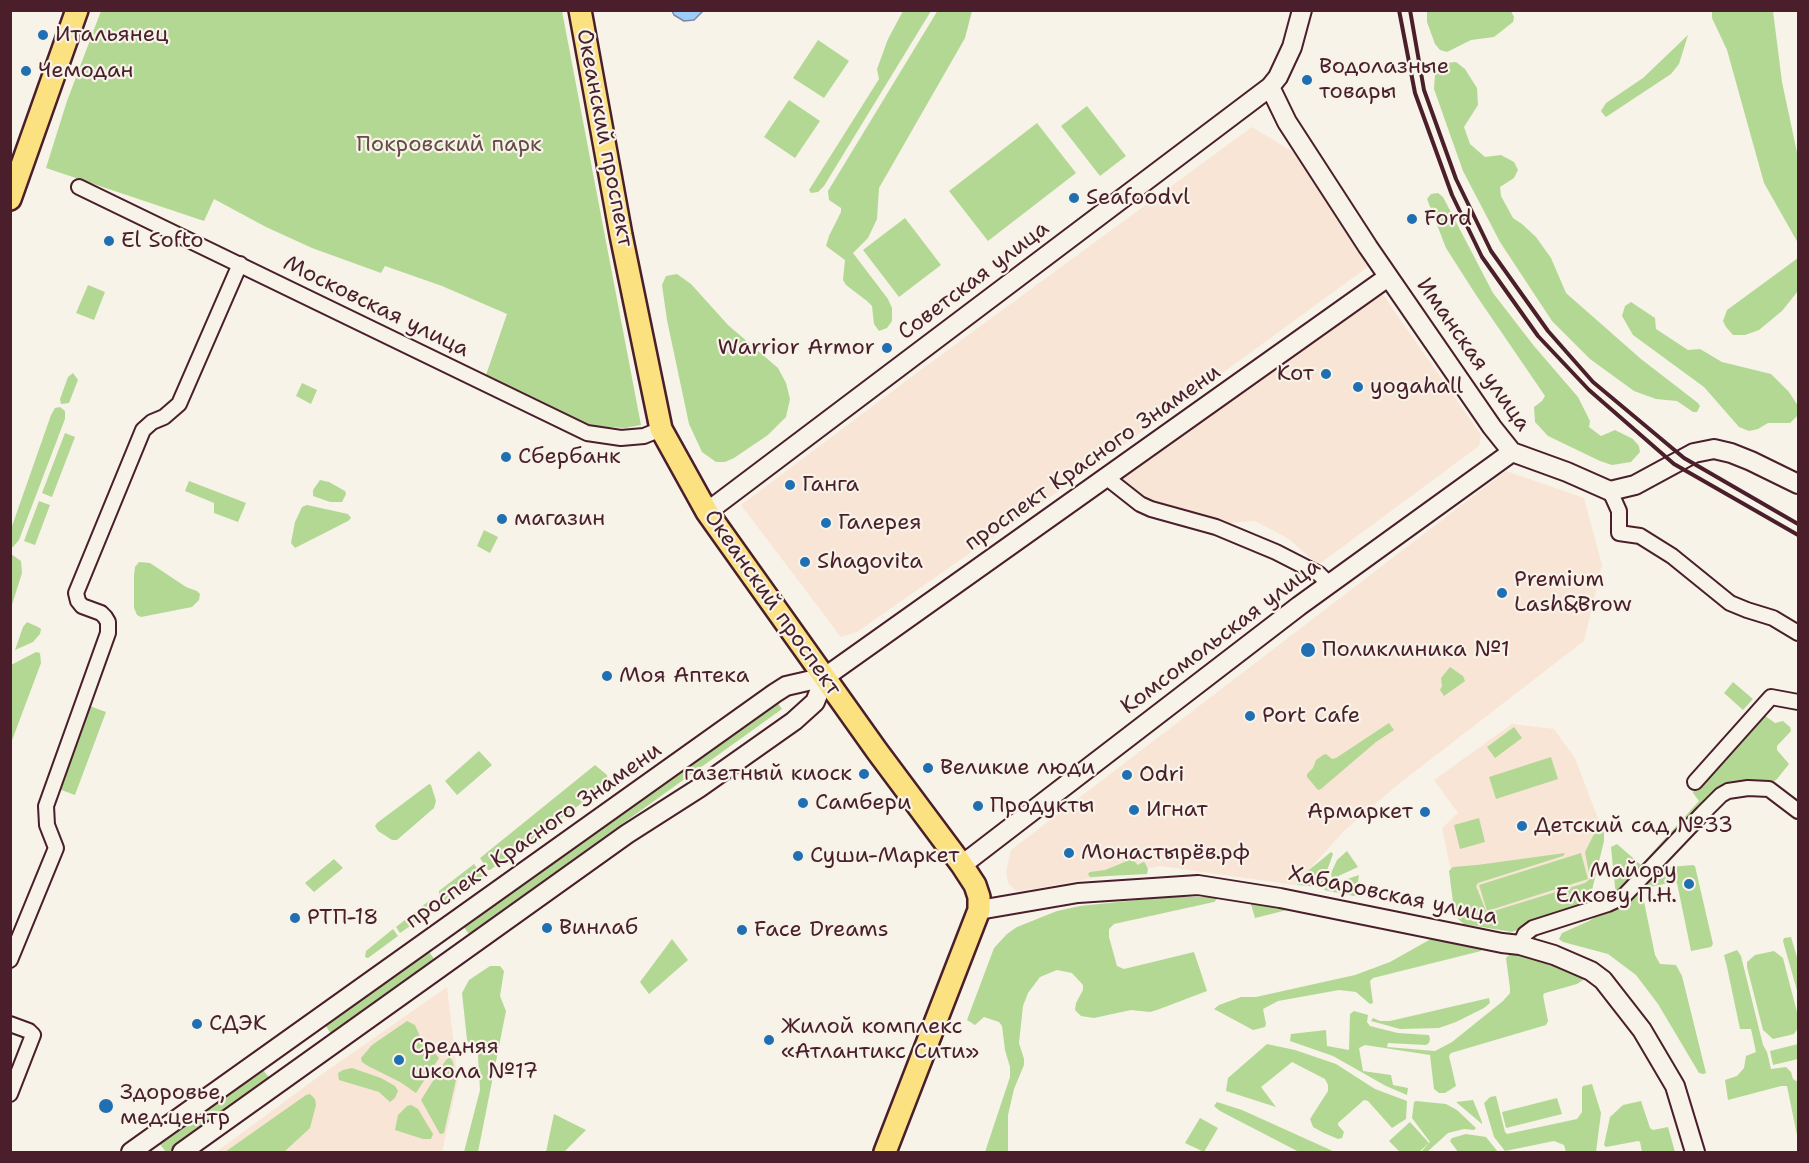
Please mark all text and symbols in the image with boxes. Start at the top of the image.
place label: Итальянец [55,22,169,48]
street label: Океанский проспект [570,27,638,249]
marker: Итальянец [36,28,50,42]
place label: Водолазные товары [1319,54,1449,106]
place label: Чемодан [38,58,134,84]
marker: Чемодан [19,64,33,78]
marker: Водолазные товары [1300,73,1314,87]
park label: Покровский парк [356,132,542,158]
place label: Seafoodvl [1086,185,1190,211]
marker: Seafoodvl [1067,191,1081,205]
place label: Ford [1424,206,1472,232]
marker: Ford [1405,212,1419,226]
street label: Советская улица [893,216,1055,346]
place label: El Softo [121,228,204,254]
marker: El Softo [102,234,116,248]
street label: Московская улица [279,251,473,363]
street label: Иманская улица [1410,273,1536,437]
place label: Warrior Armor [717,335,875,361]
marker: Warrior Armor [880,341,894,355]
street label: проспект Красного Знамени [960,359,1226,557]
place label: Кот [1277,361,1314,387]
marker: Кот [1319,367,1333,381]
place label: yogahall [1370,374,1463,400]
marker: yogahall [1351,380,1365,394]
place label: Сбербанк [518,444,621,470]
marker: Сбербанк [499,450,513,464]
place label: Ганга [802,472,859,498]
marker: Ганга [783,478,797,492]
street label: Океанский проспект [698,505,846,701]
place label: магазин [514,506,605,532]
place label: Галерея [838,510,922,536]
marker: магазин [495,512,509,526]
marker: Галерея [819,516,833,530]
place label: Shagovita [817,549,923,575]
street label: Комсомольская улица [1116,553,1326,721]
marker: Shagovita [798,555,812,569]
place label: Premium Lash&Brow [1514,567,1632,618]
marker: Premium Lash&Brow [1495,586,1509,600]
place label: Поликлиника №1 [1322,637,1510,663]
marker: Поликлиника №1 [1299,641,1317,659]
place label: Моя Аптека [619,663,749,689]
marker: Моя Аптека [600,669,614,683]
place label: Port Cafe [1262,703,1360,729]
marker: Port Cafe [1243,709,1257,723]
street label: проспект Красного Знамени [401,737,667,935]
place label: Великие люди [940,755,1095,781]
place label: газетный киоск [684,761,852,787]
marker: Великие люди [921,761,935,775]
place label: Odri [1139,762,1184,788]
marker: газетный киоск [857,767,871,781]
marker: Odri [1120,768,1134,782]
place label: Самбери [815,790,911,816]
place label: Продукты [990,793,1095,819]
marker: Самбери [796,796,810,810]
place label: Игнат [1146,797,1208,823]
marker: Продукты [971,799,985,813]
place label: Армаркет [1307,799,1413,825]
marker: Игнат [1127,803,1141,817]
marker: Армаркет [1418,805,1432,819]
place label: Детский сад №33 [1534,813,1733,839]
marker: Детский сад №33 [1515,819,1529,833]
place label: Монастырёв.рф [1081,840,1250,866]
place label: Суши-Маркет [810,843,959,869]
marker: Монастырёв.рф [1062,846,1076,860]
marker: Суши-Маркет [791,849,805,863]
place label: Майору Елкову П.Н. [1555,858,1677,909]
street label: Хабаровская улица [1286,861,1500,931]
marker: Майору Елкову П.Н. [1682,877,1696,891]
place label: РТП-18 [307,905,379,931]
marker: РТП-18 [288,911,302,925]
place label: Винлаб [559,915,638,941]
place label: Face Dreams [754,917,889,943]
marker: Винлаб [540,921,554,935]
marker: Face Dreams [735,923,749,937]
place label: СДЭК [209,1011,267,1037]
place label: Жилой комплекс «Атлантикс Сити» [781,1014,979,1066]
marker: СДЭК [190,1017,204,1031]
marker: Жилой комплекс «Атлантикс Сити» [762,1033,776,1047]
place label: Средняя школа №17 [411,1034,538,1086]
marker: Средняя школа №17 [392,1053,406,1067]
place label: Здоровье, мед.центр [120,1080,230,1132]
marker: Здоровье, мед.центр [97,1097,115,1115]

